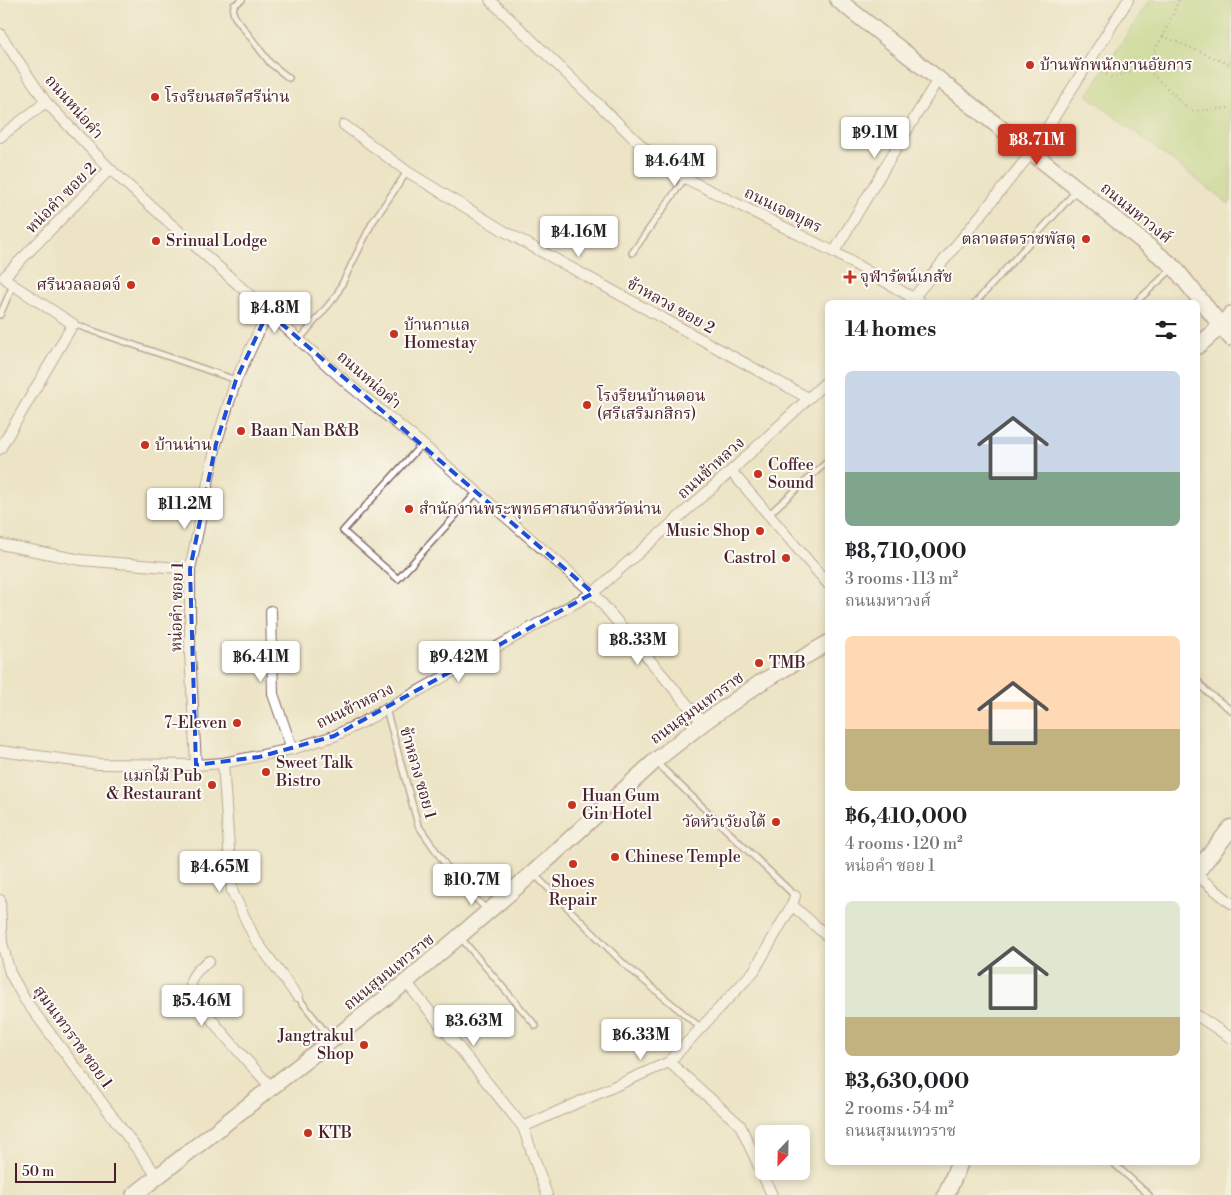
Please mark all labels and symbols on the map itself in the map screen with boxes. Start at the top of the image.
place label: บ้านพักพนักงานอัยการ [1040,55,1192,75]
marker: บ้านพักพนักงานอัยการ [1024,59,1036,71]
street label: ถนนหน่อคำ [41,71,107,143]
place label: โรงรียนสตรีศรีน่าน [164,86,290,107]
marker: โรงรียนสตรีศรีน่าน [149,91,161,103]
pin: ฿9.1M [840,116,910,159]
pin: ฿8.71M [996,124,1078,166]
pin: ฿4.64M [634,144,716,187]
street label: หน่อคำ ซอย 2 [21,158,101,238]
street label: ถนนมหาวงศ์ [1096,178,1176,248]
street label: ถนนเจตบุตร [740,183,825,238]
pin: ฿4.16M [538,216,620,258]
place label: ตลาดสดราชพัสดุ [961,229,1076,250]
place label: Srinual Lodge [166,231,267,251]
marker: ตลาดสดราชพัสดุ [1080,233,1092,245]
marker: Srinual Lodge [150,235,162,247]
place label: จุฬารัตน์เภสัช [860,267,952,288]
marker: จุฬารัตน์เภสัช [844,271,856,283]
street label: ข้าหลวง ซอย 2 [624,274,718,338]
place label: ศรีนวลลอดจ์ [37,275,121,295]
marker: ศรีนวลลอดจ์ [125,279,137,291]
pin: ฿4.8M [240,292,310,334]
place label: บ้านกาแล Homestay [404,315,477,353]
marker: บ้านกาแล Homestay [388,328,400,340]
street label: ถนนหน่อคำ [333,347,405,413]
place label: โรงรียนบ้านดอน (ศรีเสริมกสิกร) [596,385,706,424]
marker: โรงรียนบ้านดอน (ศรีเสริมกสิกร) [581,399,593,411]
place label: Baan Nan B&B [250,421,359,441]
marker: Baan Nan B&B [235,425,247,437]
street label: ถนนข้าหลวง [673,433,749,503]
place label: บ้านน่าน [155,435,212,455]
marker: บ้านน่าน [139,439,151,451]
place label: Coffee Sound [768,455,814,493]
marker: Coffee Sound [752,468,764,480]
pin: ฿11.2M [144,488,226,530]
place label: สำนักงานพระพุทธศาสนาจังหวัดน่าน [419,499,662,520]
marker: สำนักงานพระพุทธศาสนาจังหวัดน่าน [403,503,415,515]
place label: Music Shop [666,521,750,541]
marker: Music Shop [754,525,766,537]
place label: Castrol [724,548,776,568]
marker: Castrol [780,552,792,564]
street label: หน่อคำ ซอย 1 [166,562,188,652]
pin: ฿8.33M [597,624,679,666]
pin: ฿6.41M [220,640,302,683]
pin: ฿9.42M [418,640,500,683]
place label: TMB [769,653,806,673]
marker: TMB [753,657,765,669]
street label: ถนนสุมนเทวราช [646,667,748,750]
street label: ถนนข้าหลวง [313,679,397,733]
place label: 7-Eleven [164,713,227,733]
marker: 7-Eleven [231,717,243,729]
street label: ข้าหลวง ซอย 1 [395,725,441,821]
place label: Sweet Talk Bistro [275,753,354,791]
place label: แมกไม้ Pub & Restaurant [106,765,202,804]
marker: Sweet Talk Bistro [260,766,272,778]
marker: แมกไม้ Pub & Restaurant [206,779,218,791]
place label: Huan Gum Gin Hotel [582,786,660,824]
marker: Huan Gum Gin Hotel [566,799,578,811]
place label: วัดหัวเวัยงไต้ [682,811,766,832]
marker: วัดหัวเวัยงไต้ [770,816,782,828]
place label: Chinese Temple [625,847,741,867]
pin: ฿4.65M [179,850,261,893]
marker: Chinese Temple [609,851,621,863]
marker: Shoes Repair [567,858,579,870]
pin: ฿10.7M [431,864,513,906]
place label: Shoes Repair [549,872,597,910]
street label: ถนนสุมนเทวราช [340,929,439,1015]
street label: สุมนเทวราช ซอย 1 [28,982,117,1093]
pin: ฿5.46M [161,984,243,1027]
pin: ฿3.63M [433,1004,515,1047]
pin: ฿6.33M [600,1018,682,1061]
place label: Jangtrakul Shop [277,1026,354,1064]
marker: Jangtrakul Shop [358,1039,370,1051]
place label: KTB [318,1123,352,1143]
north arrow [755,1125,810,1180]
marker: KTB [302,1127,314,1139]
scale bar [15,1160,116,1183]

